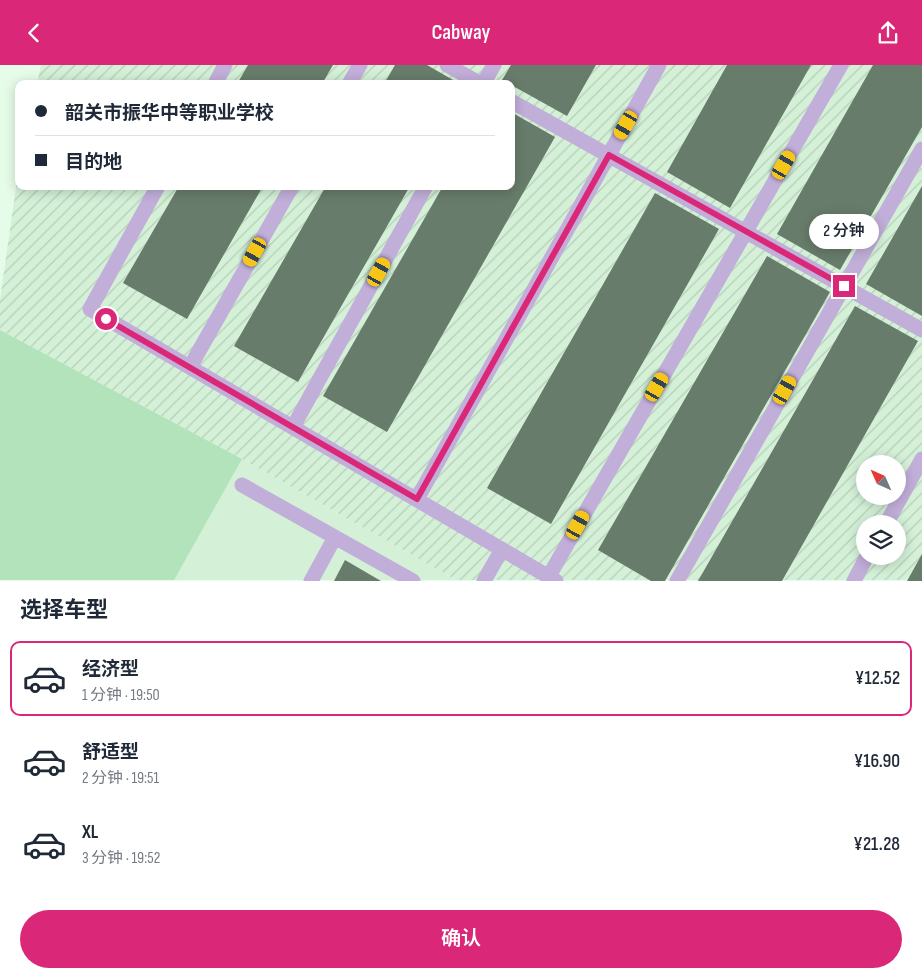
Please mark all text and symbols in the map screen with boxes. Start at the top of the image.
icon: back [20,19,48,47]
text: Cabway [432,19,490,46]
icon: share [874,19,902,47]
text: 韶关市振华中等职业学校 [65,102,274,125]
car [612,108,639,142]
car [770,148,797,182]
text: 目的地 [65,151,122,174]
callout: 2 分钟 [809,213,879,249]
text: 2 分钟 [823,222,865,241]
car [241,235,268,269]
car [365,255,392,289]
route end [833,275,855,297]
route start [95,308,117,330]
car [643,370,670,404]
car [771,373,798,407]
north arrow [856,455,906,505]
map controls [856,455,906,565]
car [564,508,591,542]
button: layers [856,515,906,565]
text: 选择车型 [20,597,108,624]
icon: car [22,656,67,701]
text: 经济型 [82,658,139,681]
text: ¥12.52 [855,667,900,690]
text: 1 分钟 · 19:50 [82,686,160,705]
icon: car [22,739,67,784]
text: 舒适型 [82,741,139,764]
text: ¥16.90 [854,750,900,773]
text: 2 分钟 · 19:51 [82,769,159,788]
text: XL [82,821,98,844]
icon: car [22,822,67,867]
text: ¥21.28 [853,833,900,856]
text: 3 分钟 · 19:52 [82,849,160,868]
button: 确认 [20,910,902,968]

